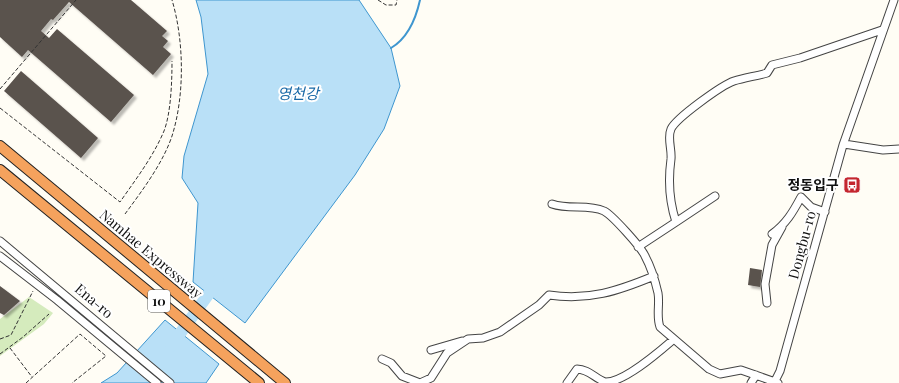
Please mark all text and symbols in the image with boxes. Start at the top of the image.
water label: 영천강 [277,83,321,103]
place label: 정동입구 [787,175,839,194]
bus stop icon: 정동입구 [842,175,862,195]
street label: Namhae Expressway [96,205,207,302]
street label: Dongbu-ro [783,208,820,281]
street label: Ena-ro [71,279,118,322]
road number: 10 [148,290,170,312]

